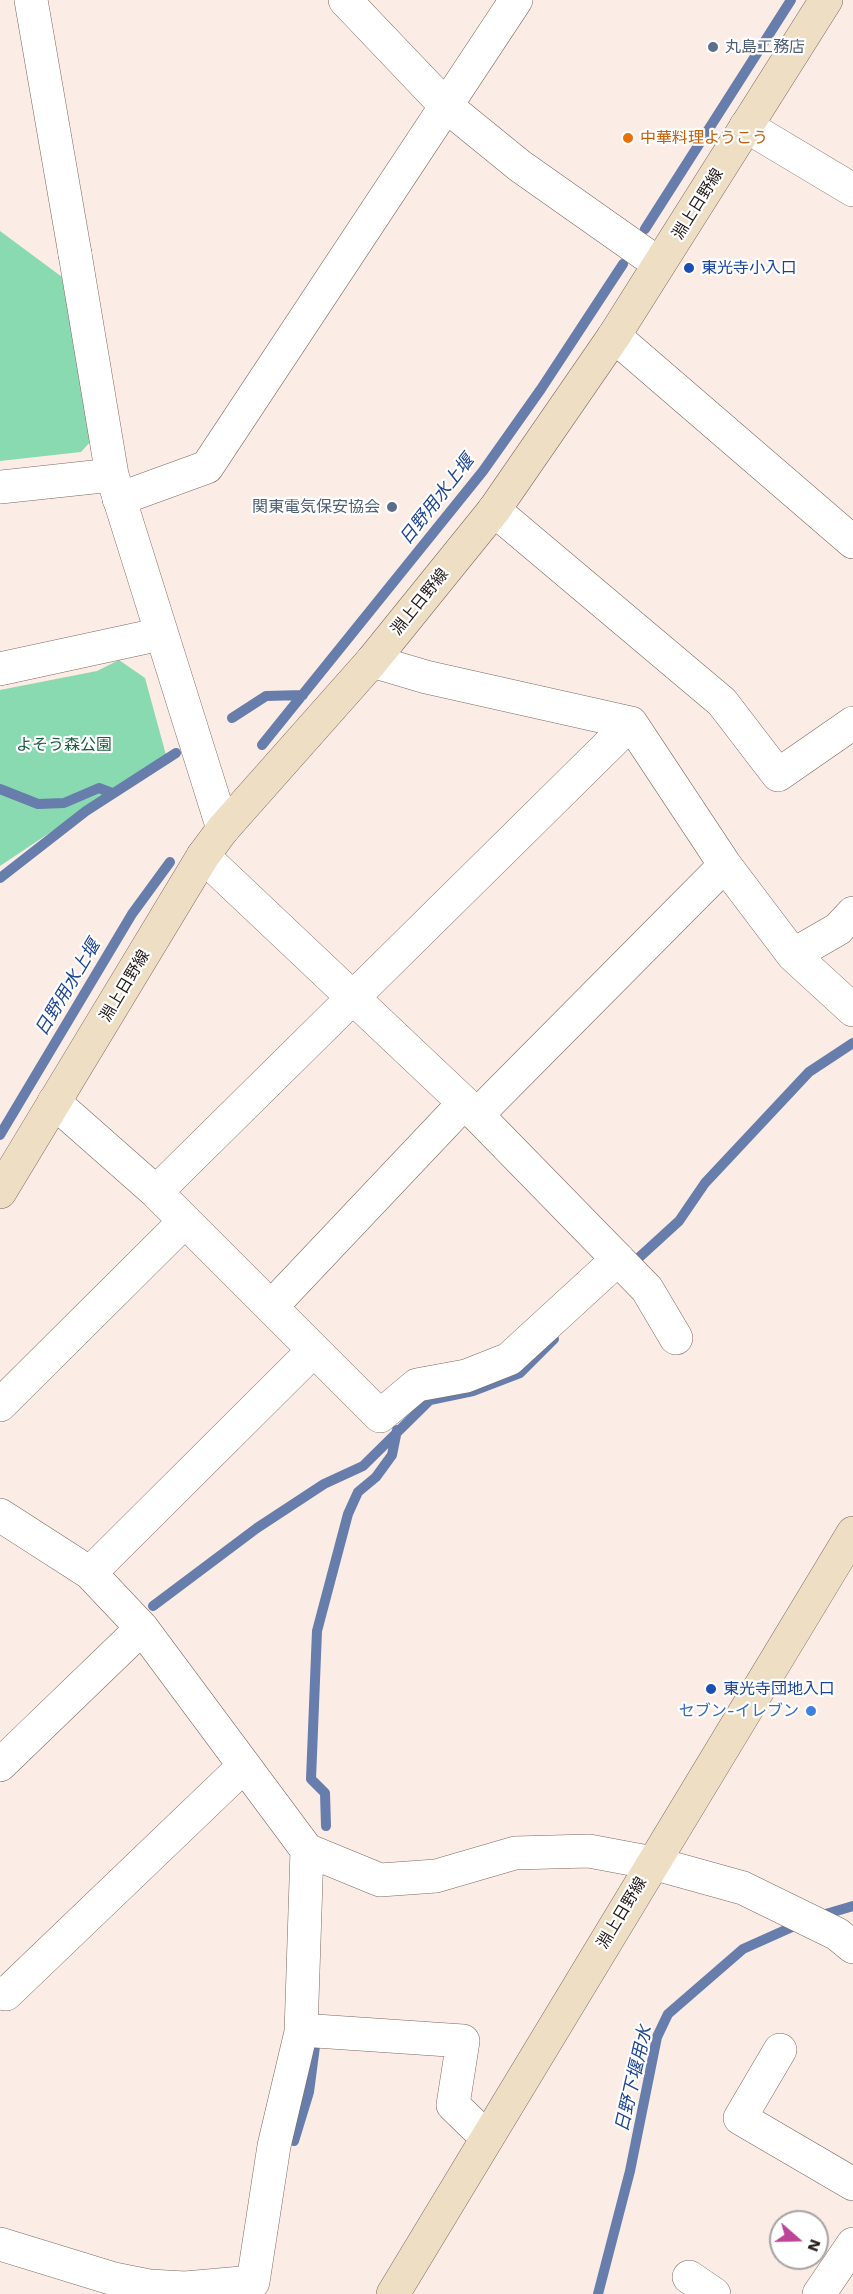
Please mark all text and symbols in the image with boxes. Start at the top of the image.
place label: 丸島工務店 [725,37,805,57]
marker: 丸島工務店 [706,40,720,54]
place label: 中華料理ようこう [640,128,768,148]
marker: 中華料理ようこう [621,131,635,145]
street label: 淵上日野線 [669,165,727,243]
place label: 東光寺小入口 [701,258,797,278]
marker: 東光寺小入口 [682,261,696,275]
water label: 日野用水上堰 [395,451,479,549]
place label: 関東電気保安協会 [252,497,380,517]
marker: 関東電気保安協会 [385,500,399,514]
street label: 淵上日野線 [387,565,453,639]
park label: よそう森公園 [16,735,112,755]
water label: 日野用水上堰 [31,936,105,1040]
street label: 淵上日野線 [96,947,154,1025]
place label: 東光寺団地入口 [723,1679,835,1699]
marker: 東光寺団地入口 [704,1682,718,1696]
place label: セブン-イレブン [679,1701,799,1721]
marker: セブン-イレブン [804,1704,818,1718]
street label: 淵上日野線 [593,1874,651,1952]
water label: 日野下堰用水 [611,2024,657,2134]
north arrow [769,2210,829,2270]
text: N [804,2237,825,2254]

